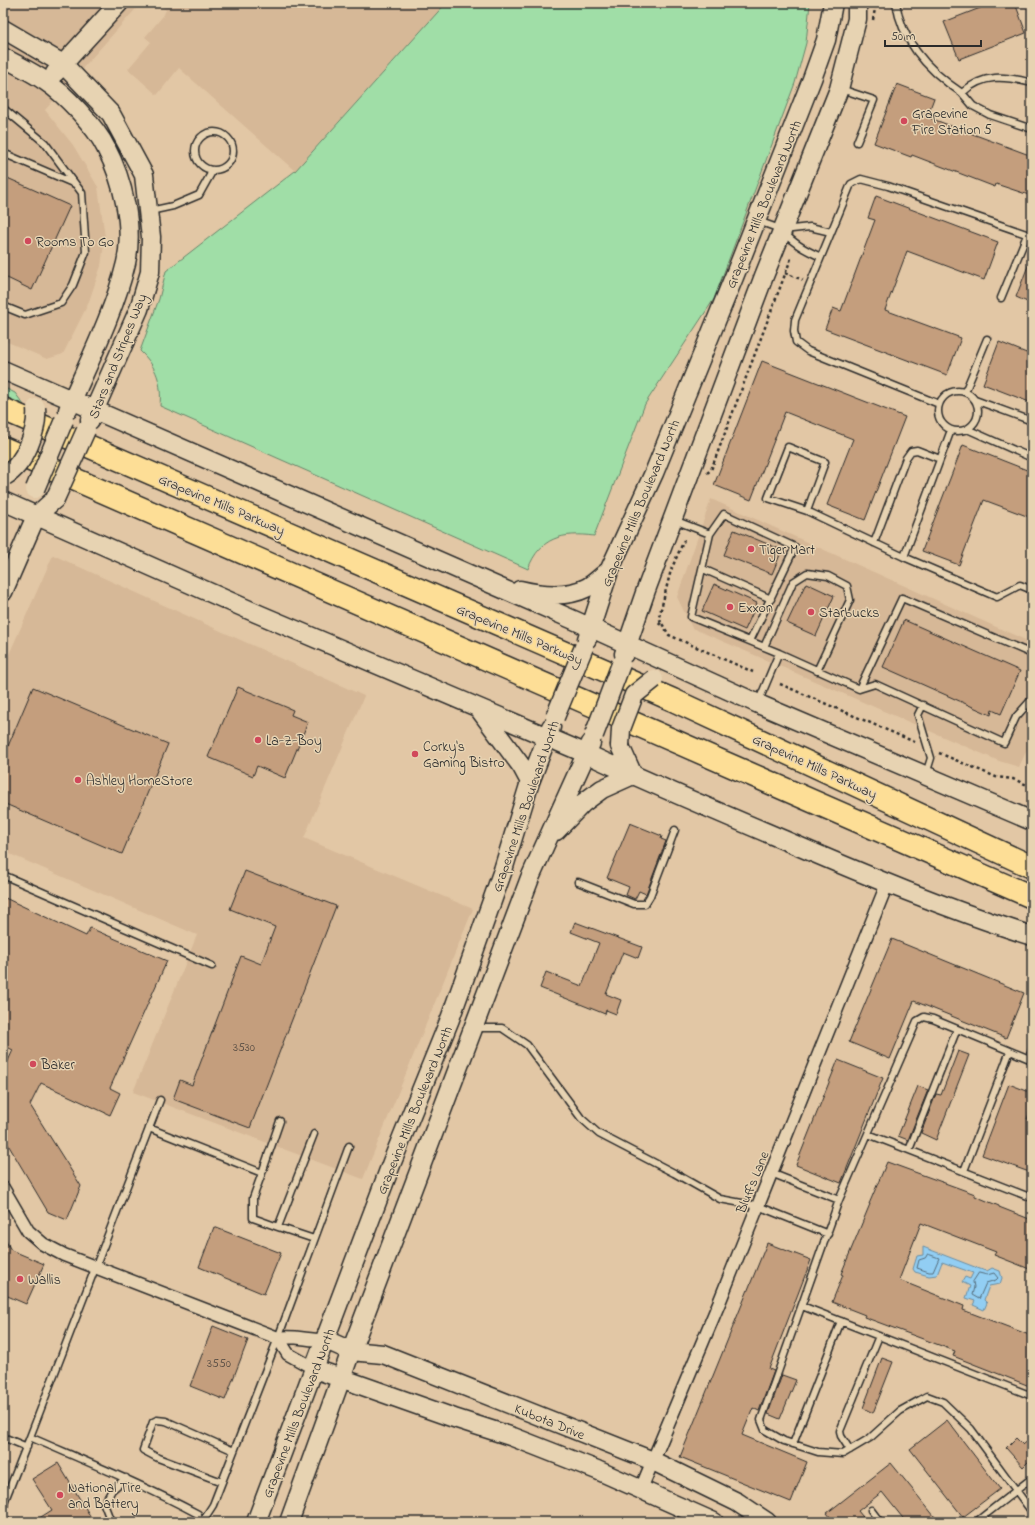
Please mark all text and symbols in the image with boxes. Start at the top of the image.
scale bar [885,22,981,48]
text: 50 m [891,28,915,46]
place label: Grapevine Fire Station 5 [911,104,992,141]
marker: Grapevine Fire Station 5 [899,116,909,126]
street label: Grapevine Mills Boulevard North [721,117,808,292]
place label: Rooms To Go [36,232,114,253]
marker: Rooms To Go [23,236,33,246]
street label: Stars and Stripes Way [84,291,154,423]
street label: Grapevine Mills Boulevard North [597,417,686,590]
street label: Grapevine Mills Parkway [155,469,288,542]
place label: Tiger Mart [759,540,815,562]
marker: Tiger Mart [746,544,756,554]
place label: Exxon [738,598,773,619]
street label: Grapevine Mills Parkway [453,599,586,672]
marker: Exxon [725,602,735,612]
place label: Starbucks [819,603,879,624]
marker: Starbucks [806,607,816,617]
street label: Grapevine Mills Boulevard North [487,718,566,895]
street label: Grapevine Mills Parkway [748,729,880,806]
place label: La-Z-Boy [266,731,322,753]
marker: La-Z-Boy [253,735,263,745]
place label: Corky's Gaming Bistro [423,737,505,775]
marker: Corky's Gaming Bistro [410,749,420,759]
place label: Ashley HomeStore [86,771,193,793]
marker: Ashley HomeStore [73,775,83,785]
street label: Grapevine Mills Boulevard North [372,1023,459,1198]
house number: 3530 [233,1039,255,1057]
place label: Baker [40,1055,75,1076]
marker: Baker [28,1059,38,1069]
street label: Bluffs Lane [731,1148,776,1218]
place label: Wallis [28,1270,61,1291]
marker: Wallis [15,1274,25,1284]
street label: Grapevine Mills Boulevard North [257,1326,341,1501]
house number: 3550 [207,1355,231,1373]
street label: Kubota Drive [511,1399,589,1446]
place label: National Tire and Battery [68,1478,142,1516]
marker: National Tire and Battery [55,1490,65,1500]

